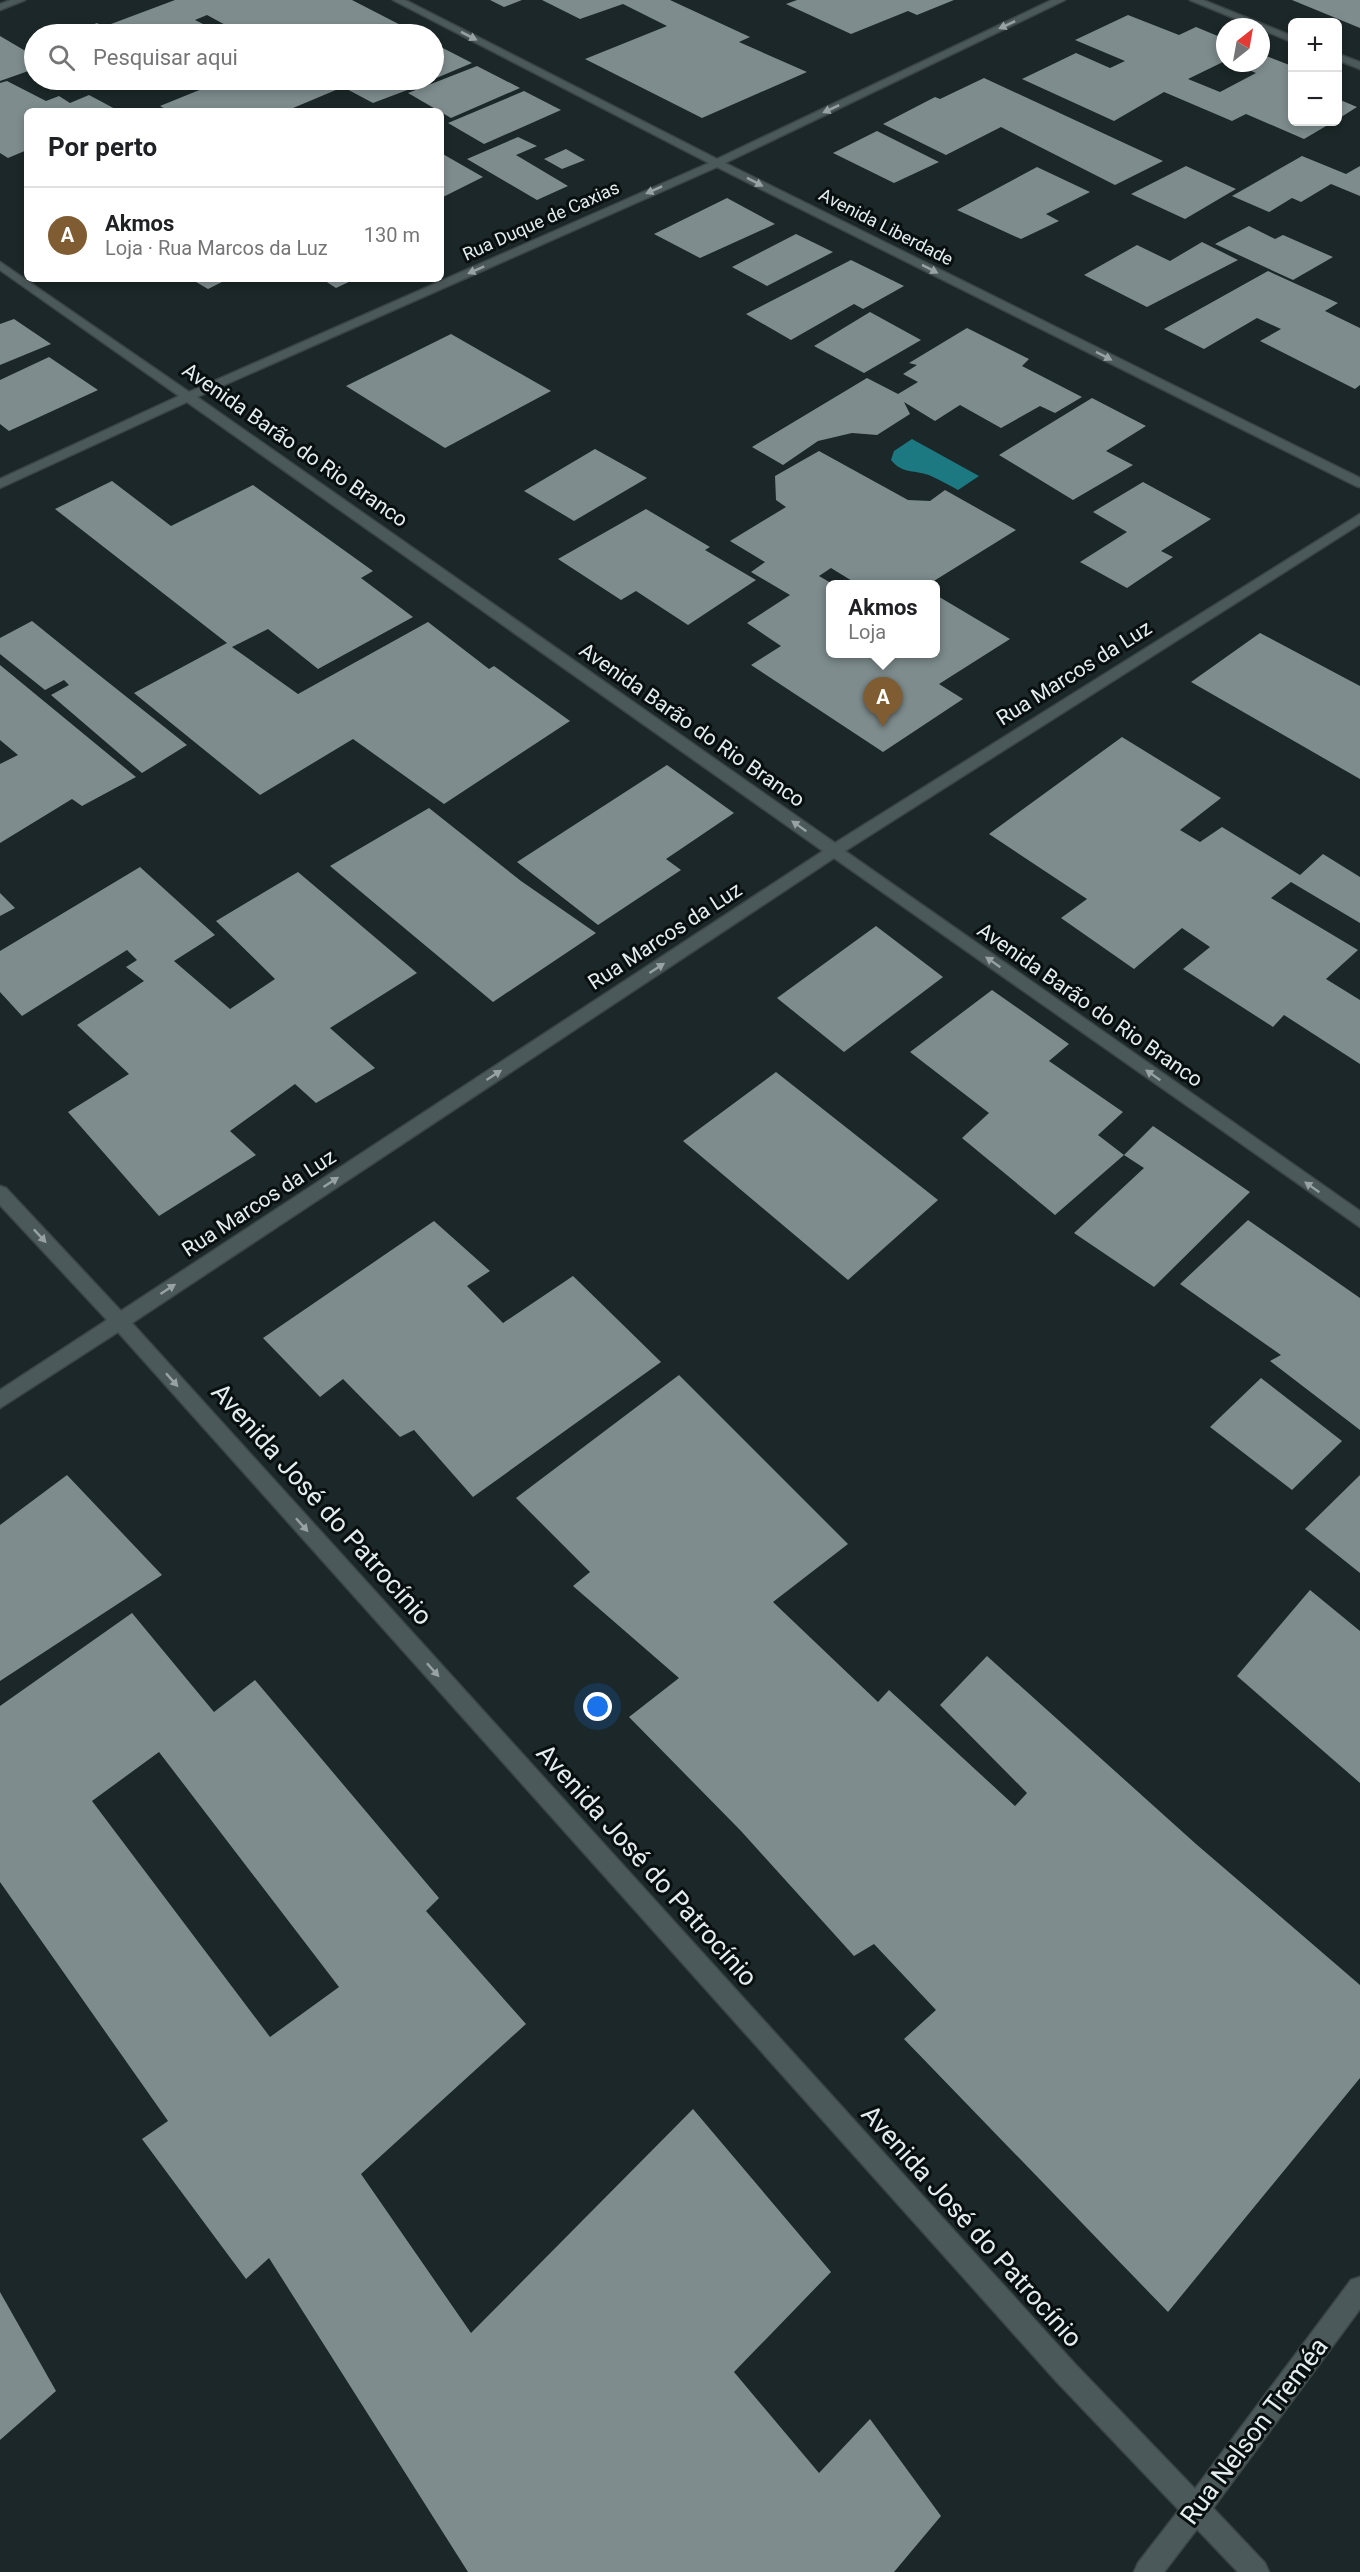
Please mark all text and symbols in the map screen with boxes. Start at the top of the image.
north arrow [1216,18,1270,72]
map controls [1288,18,1342,126]
button: + [1288,18,1342,72]
one-way arrow [999,21,1016,30]
search box [24,24,444,90]
one-way arrow [461,31,478,41]
icon: search [45,41,78,74]
text: Pesquisar aqui [93,45,238,70]
button: − [1288,72,1342,126]
one-way arrow [823,104,840,113]
text: Por perto [48,132,157,162]
street label: Rua Duque de Caxias [459,177,622,265]
one-way arrow [747,177,764,186]
street label: Avenida Liberdade [816,184,957,269]
one-way arrow [646,186,663,195]
text: Akmos [105,211,174,236]
text: A [61,223,74,247]
text: 130 m [364,223,420,247]
text: Loja · Rua Marcos da Luz [105,236,328,260]
one-way arrow [921,264,938,273]
one-way arrow [467,265,485,275]
one-way arrow [1096,351,1113,360]
street label: Avenida Barão do Rio Branco [178,358,412,532]
popup [826,580,940,658]
text: Akmos [848,595,918,620]
street label: Rua Marcos da Luz [992,616,1156,730]
text: Loja [848,620,886,644]
street label: Avenida Barão do Rio Branco [575,638,809,812]
pin: A [864,678,902,727]
one-way arrow [792,820,808,832]
street label: Rua Marcos da Luz [584,877,746,995]
street label: Avenida Barão do Rio Branco [973,918,1207,1092]
one-way arrow [986,956,1002,968]
one-way arrow [648,962,664,974]
one-way arrow [1145,1069,1161,1081]
one-way arrow [486,1070,502,1081]
street label: Rua Marcos da Luz [178,1144,340,1262]
one-way arrow [323,1177,339,1188]
one-way arrow [1305,1181,1321,1193]
one-way arrow [33,1228,46,1243]
one-way arrow [160,1284,176,1295]
one-way arrow [165,1372,178,1387]
street label: Avenida José do Patrocínio [205,1377,439,1631]
one-way arrow [295,1517,308,1532]
one-way arrow [426,1662,440,1677]
your location [583,1692,612,1721]
street label: Avenida José do Patrocínio [530,1738,764,1992]
street label: Avenida José do Patrocínio [855,2099,1089,2353]
street label: Rua Nelson Treméa [1174,2332,1334,2530]

